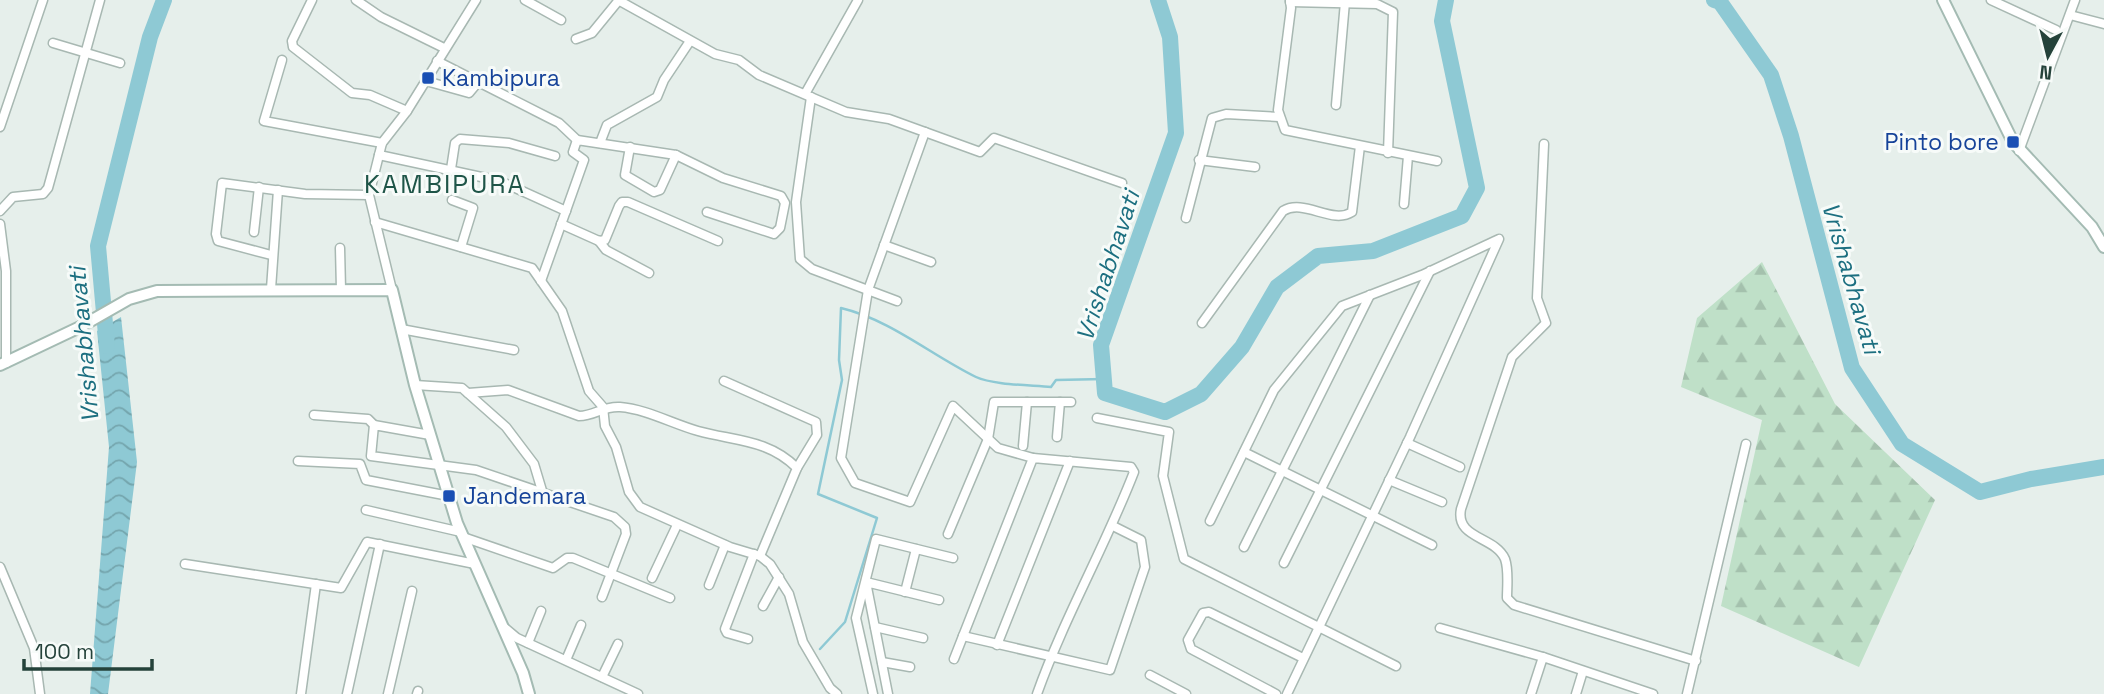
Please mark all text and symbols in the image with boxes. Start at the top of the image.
north arrow [2013,21,2083,91]
text: N [2038,59,2054,86]
place label: Kambipura [442,63,560,93]
marker: Kambipura [420,70,436,86]
place label: Pinto bore [1885,127,1999,157]
marker: Pinto bore [2005,134,2021,150]
district label: KAMBIPURA [364,167,526,201]
water label: Vrishabhavati [1069,184,1147,345]
water label: Vrishabhavati [1815,198,1889,360]
water label: Vrishabhavati [61,263,106,424]
place label: Jandemara [463,481,586,511]
marker: Jandemara [441,488,457,504]
scale bar [24,628,152,672]
text: 100 m [35,638,94,665]

